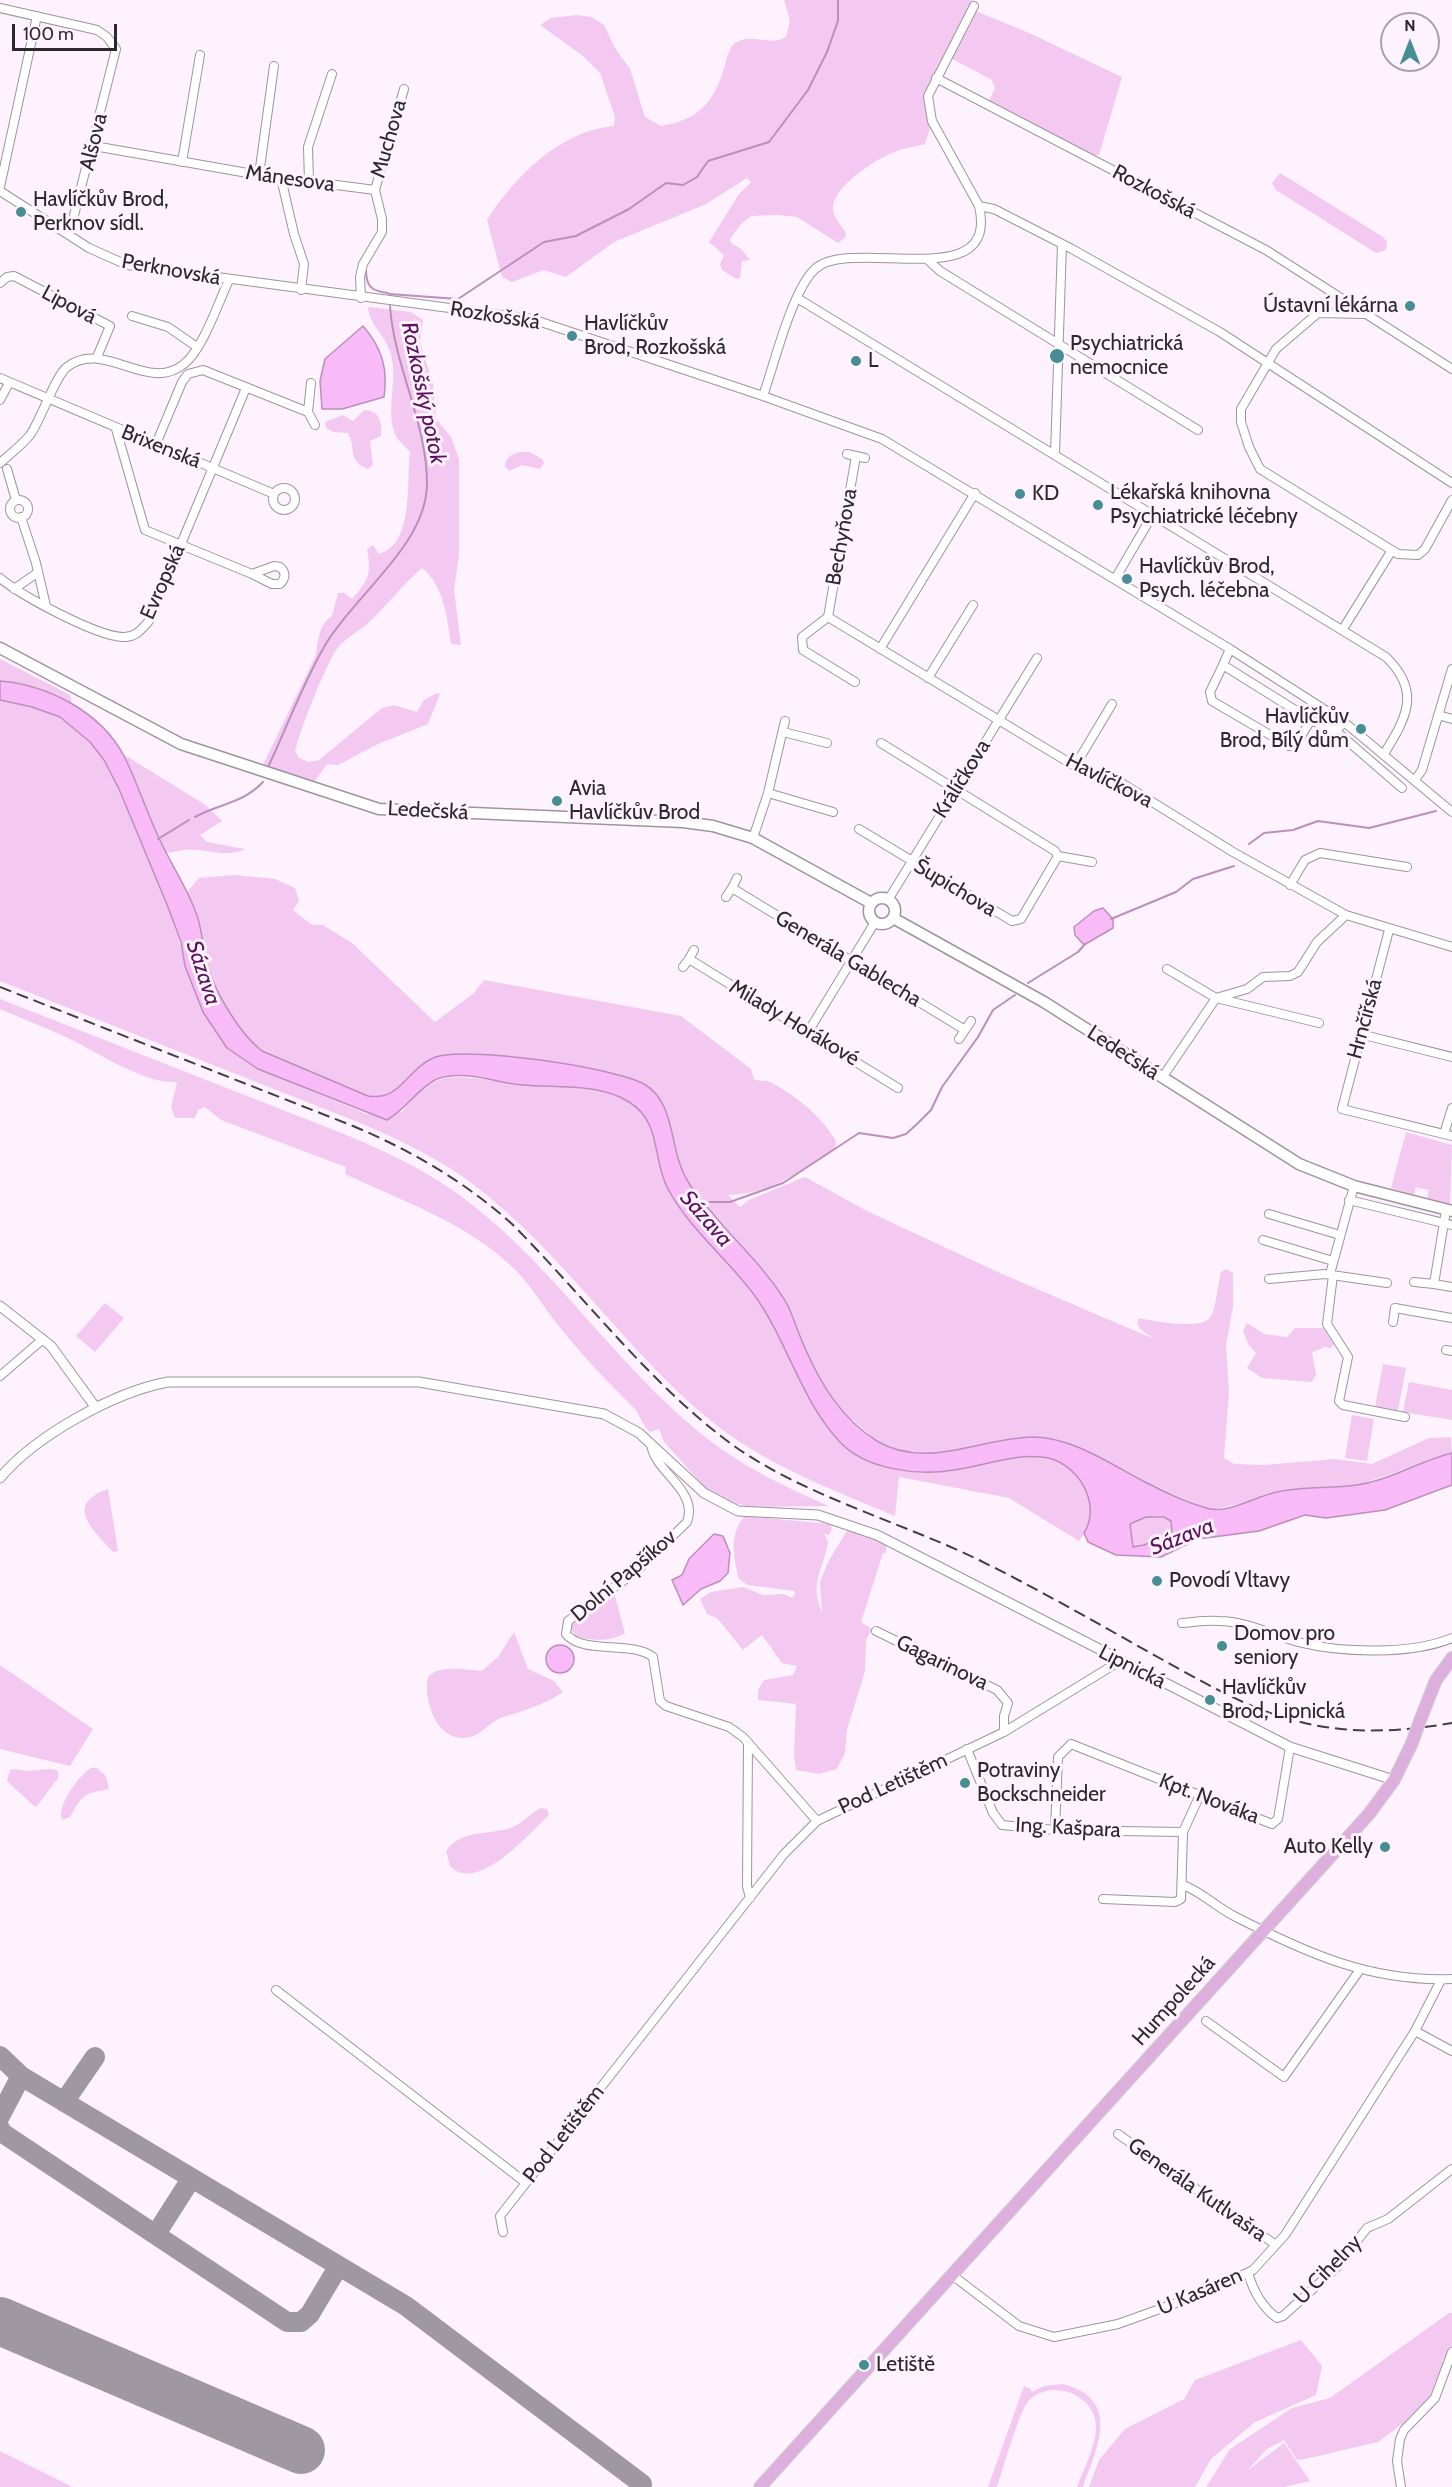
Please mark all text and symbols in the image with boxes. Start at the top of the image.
scale bar [15,12,120,50]
north arrow [1380,12,1440,72]
text: N [1404,16,1416,35]
text: 100 m [23,23,74,45]
street label: Muchova [366,97,412,181]
street label: Alšova [75,111,113,173]
street label: Mánesova [244,160,336,198]
street label: Rozkošská [1108,160,1200,224]
place label: Havlíčkův Brod, Perknov sídl. [33,187,169,237]
marker: Havlíčkův Brod, Perknov sídl. [14,205,28,219]
street label: Perknovská [120,249,222,291]
street label: Lipová [37,280,101,330]
place label: Ústavní lékárna [1263,293,1398,319]
street label: Rozkošská [448,296,542,336]
marker: Ústavní lékárna [1403,299,1417,313]
place label: Havlíčkův Brod, Rozkošská [584,311,726,361]
water label: Rozkošský potok [395,320,451,466]
marker: Havlíčkův Brod, Rozkošská [565,329,579,343]
place label: Psychiatrická nemocnice [1070,331,1183,381]
marker: Psychiatrická nemocnice [1048,347,1066,365]
place label: L [868,348,879,374]
marker: L [849,354,863,368]
street label: Brixenská [118,420,204,474]
place label: Lékařská knihovna Psychiatrické léčebny [1110,480,1298,530]
place label: KD [1032,481,1059,507]
street label: Bechyňova [821,487,863,587]
marker: KD [1013,487,1027,501]
marker: Lékařská knihovna Psychiatrické léčebny [1091,498,1105,512]
street label: Evropská [135,541,191,623]
place label: Havlíčkův Brod, Psych. léčebna [1139,554,1275,604]
marker: Havlíčkův Brod, Psych. léčebna [1120,572,1134,586]
place label: Havlíčkův Brod, Bílý dům [1220,704,1349,754]
marker: Havlíčkův Brod, Bílý dům [1354,722,1368,736]
street label: Králíčkova [928,735,996,823]
street label: Havlíčkova [1061,748,1157,814]
place label: Avia Havlíčkův Brod [569,776,700,826]
marker: Avia Havlíčkův Brod [550,794,564,808]
street label: Ledečská [387,796,469,826]
street label: Šupichova [909,854,1001,922]
street label: Generála Gablecha [770,905,926,1013]
water label: Sázava [180,937,226,1009]
street label: Milady Horákové [724,974,864,1072]
street label: Hrnčířská [1342,976,1388,1062]
street label: Ledečská [1082,1020,1164,1086]
water label: Sázava [674,1185,738,1253]
water label: Sázava [1146,1513,1218,1561]
street label: Dolní Papšíkov [566,1525,682,1627]
place label: Povodí Vltavy [1169,1568,1290,1594]
marker: Povodí Vltavy [1150,1574,1164,1588]
place label: Domov pro seniory [1234,1621,1335,1671]
street label: Gagarinova [892,1630,992,1696]
street label: Lipnická [1094,1639,1170,1695]
marker: Domov pro seniory [1215,1639,1229,1653]
place label: Havlíčkův Brod, Lipnická [1222,1675,1345,1725]
marker: Havlíčkův Brod, Lipnická [1203,1693,1217,1707]
street label: Pod Letištěm [835,1748,951,1820]
place label: Potraviny Bockschneider [977,1758,1106,1808]
street label: Kpt. Nováka [1155,1768,1263,1830]
marker: Potraviny Bockschneider [958,1776,972,1790]
street label: Ing. Kašpara [1015,1813,1121,1843]
place label: Auto Kelly [1284,1834,1373,1860]
marker: Auto Kelly [1378,1840,1392,1854]
street label: Humpolecká [1127,1951,1221,2051]
street label: Pod Letištěm [518,2080,610,2188]
street label: Generála Kutlvašra [1123,2133,1271,2247]
street label: U Cihelny [1289,2230,1367,2310]
street label: U Kasáren [1154,2263,1246,2321]
place label: Letiště [876,2352,935,2378]
marker: Letiště [857,2358,871,2372]

